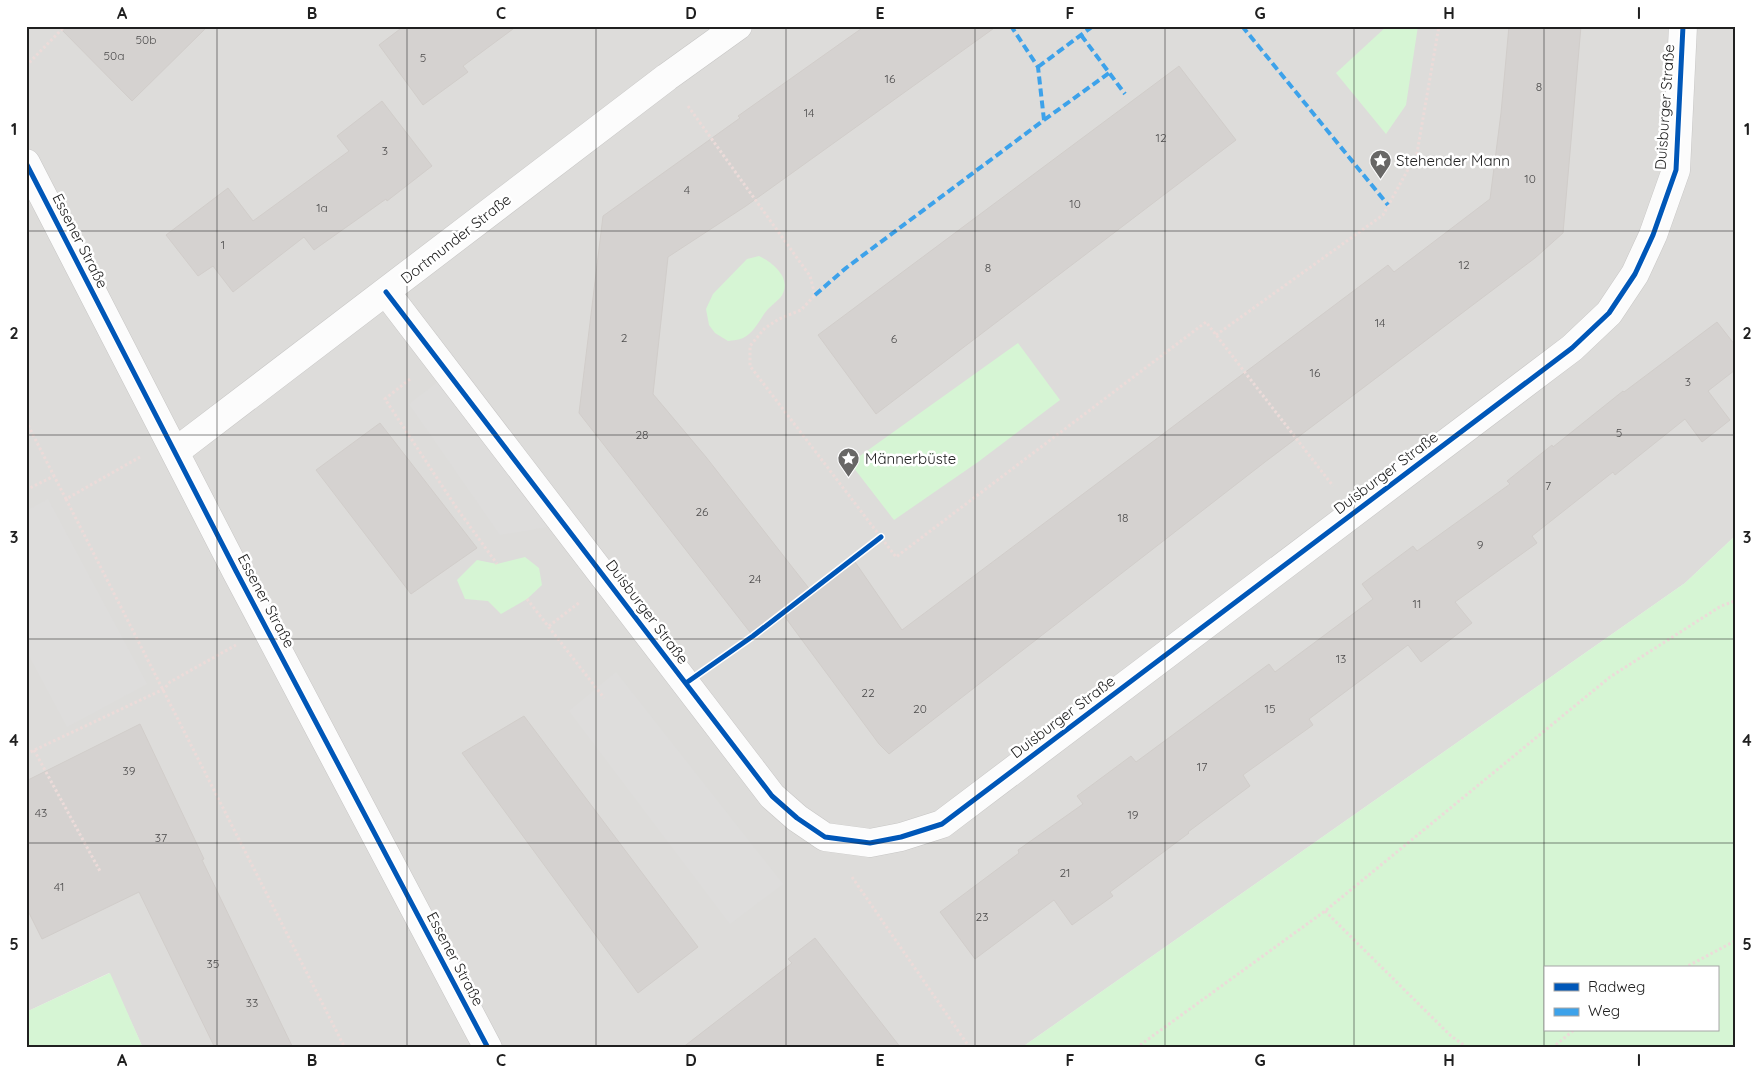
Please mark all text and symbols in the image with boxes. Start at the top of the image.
text: A [117,3,128,23]
text: B [307,3,317,23]
text: C [496,3,506,23]
text: D [685,3,697,23]
text: E [875,3,885,23]
text: F [1066,3,1075,23]
text: G [1254,3,1266,23]
text: H [1443,3,1455,23]
text: I [1637,3,1641,23]
house number: 50b [136,32,156,47]
street label: Duisburger Straße [1651,43,1678,170]
house number: 50a [104,48,124,63]
house number: 5 [420,50,426,65]
house number: 16 [885,71,896,86]
house number: 8 [1536,79,1542,94]
house number: 14 [804,105,814,120]
text: 1 [11,119,17,139]
text: 1 [1744,119,1750,139]
house number: 12 [1155,130,1167,145]
house number: 3 [382,143,388,158]
place icon: Stehender Mann [1368,149,1392,180]
place label: Stehender Mann [1396,151,1510,170]
house number: 10 [1524,171,1536,186]
house number: 4 [684,182,690,197]
street label: Essener Straße [48,190,112,291]
street label: Dortmunder Straße [397,190,515,288]
house number: 10 [1069,196,1081,211]
house number: 1a [316,200,328,215]
house number: 1 [221,237,225,252]
house number: 12 [1458,257,1470,272]
house number: 8 [985,260,991,275]
house number: 14 [1375,315,1385,330]
text: 2 [9,323,19,343]
text: 2 [1742,323,1752,343]
house number: 2 [621,330,628,345]
house number: 6 [891,331,898,346]
house number: 16 [1310,365,1321,380]
house number: 3 [1685,374,1691,389]
house number: 5 [1616,425,1622,440]
house number: 28 [635,427,649,442]
street label: Duisburger Straße [1330,427,1442,518]
place icon: Männerbüste [837,447,861,478]
place label: Männerbüste [865,449,956,468]
house number: 7 [1545,478,1551,493]
house number: 26 [695,504,709,519]
house number: 18 [1118,510,1128,525]
text: 3 [10,527,18,547]
text: 3 [1743,527,1751,547]
house number: 9 [1477,537,1484,552]
street label: Essener Straße [234,550,299,651]
street label: Duisburger Straße [602,556,693,668]
house number: 24 [749,571,761,586]
house number: 11 [1413,596,1421,611]
house number: 13 [1336,651,1346,666]
street label: Duisburger Straße [1007,671,1119,762]
house number: 22 [861,685,875,700]
house number: 20 [913,701,927,716]
house number: 15 [1265,701,1275,716]
text: 4 [9,730,19,750]
text: 4 [1742,730,1752,750]
house number: 17 [1197,759,1207,774]
house number: 39 [123,763,136,778]
house number: 43 [35,805,47,820]
house number: 19 [1127,807,1139,822]
house number: 37 [155,830,167,845]
house number: 21 [1059,865,1071,880]
house number: 41 [54,879,64,894]
street label: Essener Straße [423,908,488,1009]
house number: 23 [976,909,988,924]
text: 5 [9,934,19,954]
text: 5 [1742,934,1752,954]
house number: 35 [207,956,219,971]
legend [1544,966,1718,1032]
text: Radweg [1588,977,1645,996]
house number: 33 [246,995,258,1010]
text: Weg [1588,1001,1620,1020]
text: A [117,1050,128,1070]
text: B [307,1050,317,1070]
text: C [496,1050,506,1070]
text: D [685,1050,697,1070]
text: E [875,1050,885,1070]
text: F [1066,1050,1075,1070]
text: G [1254,1050,1266,1070]
text: H [1443,1050,1455,1070]
text: I [1637,1050,1641,1070]

